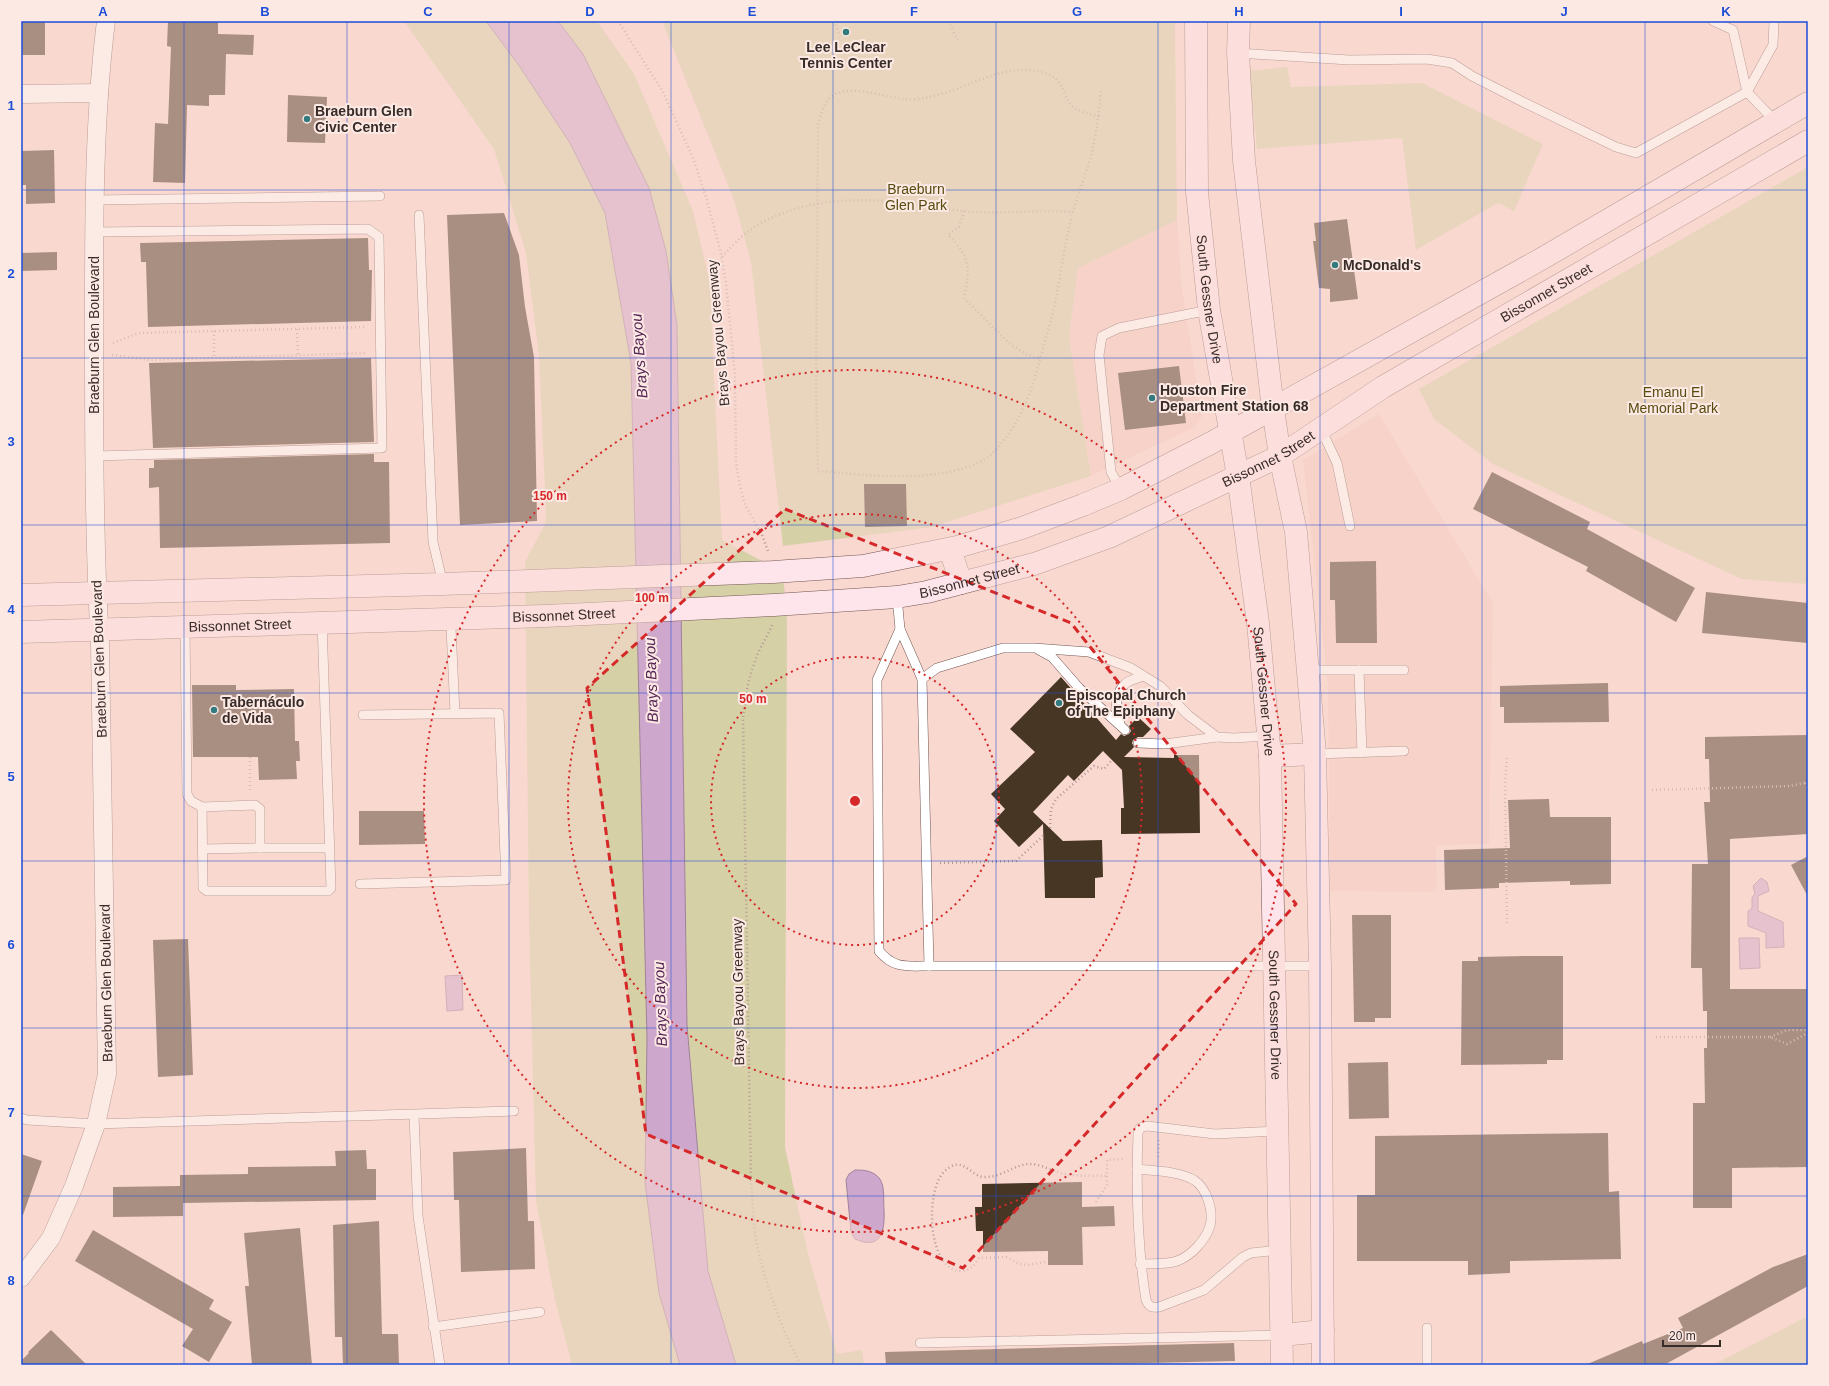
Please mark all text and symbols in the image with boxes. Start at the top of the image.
text: A [98,4,108,19]
text: B [260,4,270,19]
text: C [423,4,433,19]
text: D [585,4,595,19]
text: E [748,4,757,19]
text: F [910,4,918,19]
text: G [1072,4,1082,19]
text: H [1234,4,1244,19]
text: I [1399,4,1403,19]
text: J [1560,4,1568,19]
text: K [1721,4,1731,19]
marker: Lee LeClear Tennis Center [841,27,851,37]
place label: Lee LeClear Tennis Center [800,39,893,71]
text: 1 [7,98,15,113]
place label: Braeburn Glen Civic Center [315,103,412,135]
marker: Braeburn Glen Civic Center [302,114,312,124]
park label: Braeburn Glen Park [885,181,948,213]
street label: South Gessner Drive [1193,234,1226,365]
street label: Braeburn Glen Boulevard [86,256,102,414]
place label: McDonald's [1343,257,1421,273]
street label: Brays Bayou Greenway [704,259,732,407]
marker: McDonald's [1330,260,1340,270]
street label: Bissonnet Street [1497,260,1595,325]
text: 2 [7,266,15,281]
water label: Brays Bayou [628,312,650,399]
place label: Houston Fire Department Station 68 [1160,382,1309,414]
park label: Emanu El Memorial Park [1628,384,1719,416]
marker: Houston Fire Department Station 68 [1147,393,1157,403]
street label: Bissonnet Street [1220,427,1318,490]
text: 3 [7,434,15,449]
text: 150 m [533,489,567,503]
street label: Bissonnet Street [918,560,1021,601]
street label: Braeburn Glen Boulevard [88,580,110,738]
text: 100 m [635,591,669,605]
text: 4 [7,602,15,617]
street label: Bissonnet Street [512,605,616,625]
street label: Bissonnet Street [188,616,292,635]
street label: South Gessner Drive [1250,626,1278,757]
water label: Brays Bayou [641,637,661,723]
place label: Episcopal Church of The Epiphany [1067,687,1186,719]
text: 50 m [739,692,767,706]
place label: Tabernáculo de Vida [222,694,304,726]
marker: Episcopal Church of The Epiphany [1054,698,1064,708]
marker: Tabernáculo de Vida [209,705,219,715]
text: 5 [7,769,15,784]
centre of rings [848,794,862,808]
street label: Braeburn Glen Boulevard [97,904,115,1062]
street label: Brays Bayou Greenway [729,918,747,1066]
text: 6 [7,937,15,952]
street label: South Gessner Drive [1266,950,1284,1080]
water label: Brays Bayou [650,961,670,1047]
text: 7 [7,1105,15,1120]
text: 8 [7,1273,15,1288]
scale bar [1663,1322,1720,1348]
text: 20 m [1669,1329,1696,1343]

